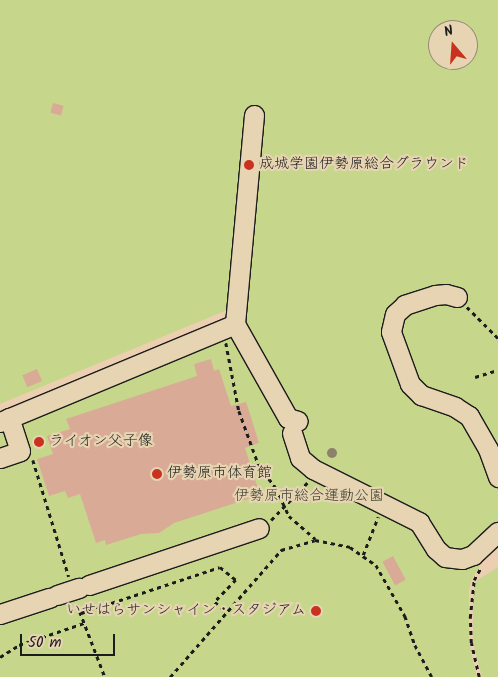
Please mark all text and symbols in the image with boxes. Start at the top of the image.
north arrow [428,20,478,70]
text: N [441,20,456,44]
place label: 成城学園伊勢原総合グラウンド [259,156,469,174]
marker: 成城学園伊勢原総合グラウンド [243,159,255,171]
place label: ライオン父子像 [49,433,154,451]
marker: ライオン父子像 [33,436,45,448]
place label: 伊勢原市体育館 [167,465,272,483]
marker: 伊勢原市体育館 [151,468,163,480]
park label: 伊勢原市総合運動公園 [234,488,384,506]
place label: いせはらサンシャイン・スタジアム [66,602,306,620]
marker: いせはらサンシャイン・スタジアム [310,605,322,617]
scale bar [22,624,118,656]
text: 50 m [28,631,62,655]

